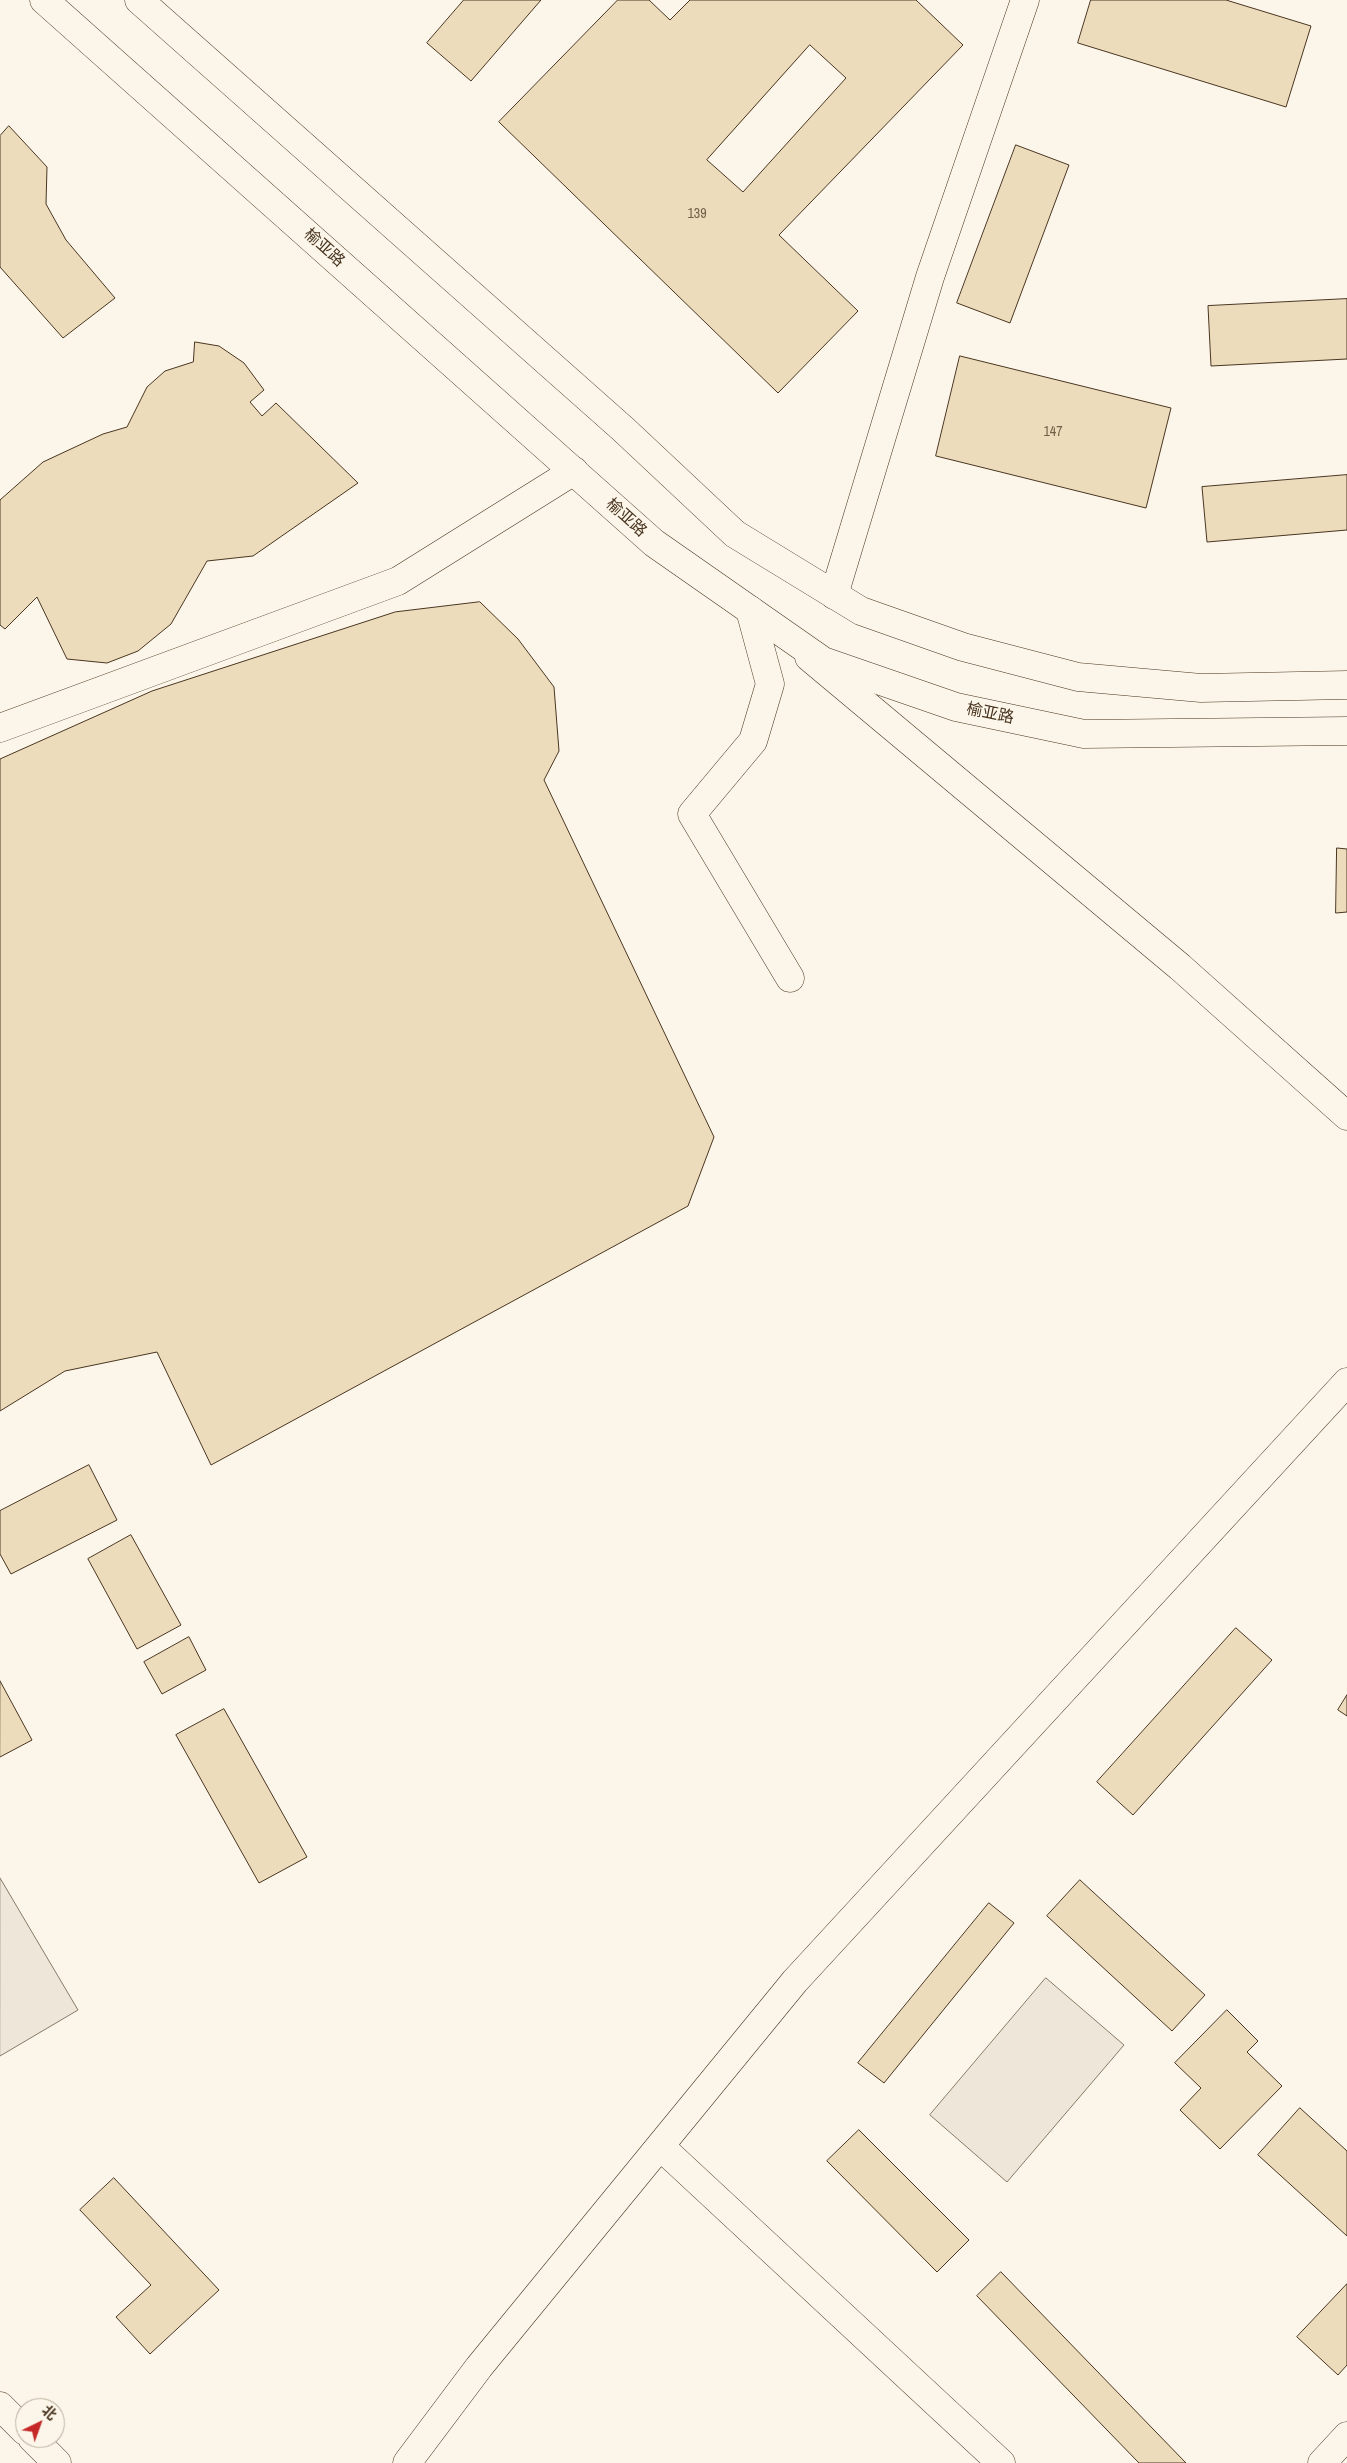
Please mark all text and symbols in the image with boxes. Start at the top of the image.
house number: 139 [687,206,707,222]
street label: 榆亚路 [300,225,348,271]
house number: 147 [1043,424,1063,440]
street label: 榆亚路 [602,495,650,541]
street label: 榆亚路 [965,700,1015,728]
north arrow [15,2398,65,2448]
text: 北 [38,2401,61,2424]

